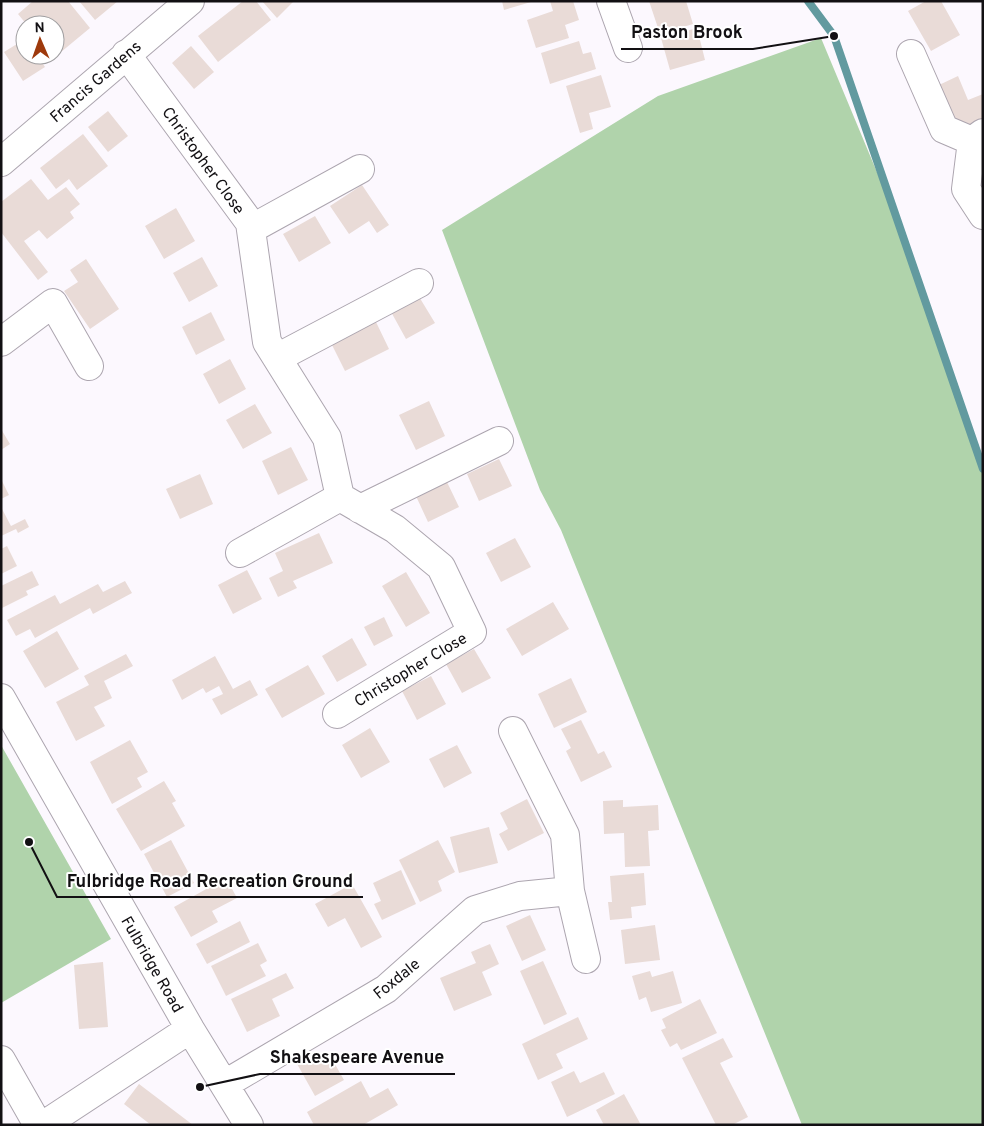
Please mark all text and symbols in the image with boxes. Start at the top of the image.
north arrow [15,15,65,65]
callout: Paston Brook [621,16,753,49]
text: N [34,20,45,37]
text: Paston Brook [631,22,743,45]
street label: Francis Gardens [46,37,146,128]
street label: Christopher Close [157,103,248,219]
street label: Christopher Close [351,629,471,712]
callout: Fulbridge Road Recreation Ground [57,864,363,897]
text: Fulbridge Road Recreation Ground [67,871,353,894]
street label: Fulbridge Road [116,913,187,1017]
street label: Foxdale [370,955,425,1004]
callout: Shakespeare Avenue [260,1041,455,1074]
text: Shakespeare Avenue [270,1047,444,1070]

